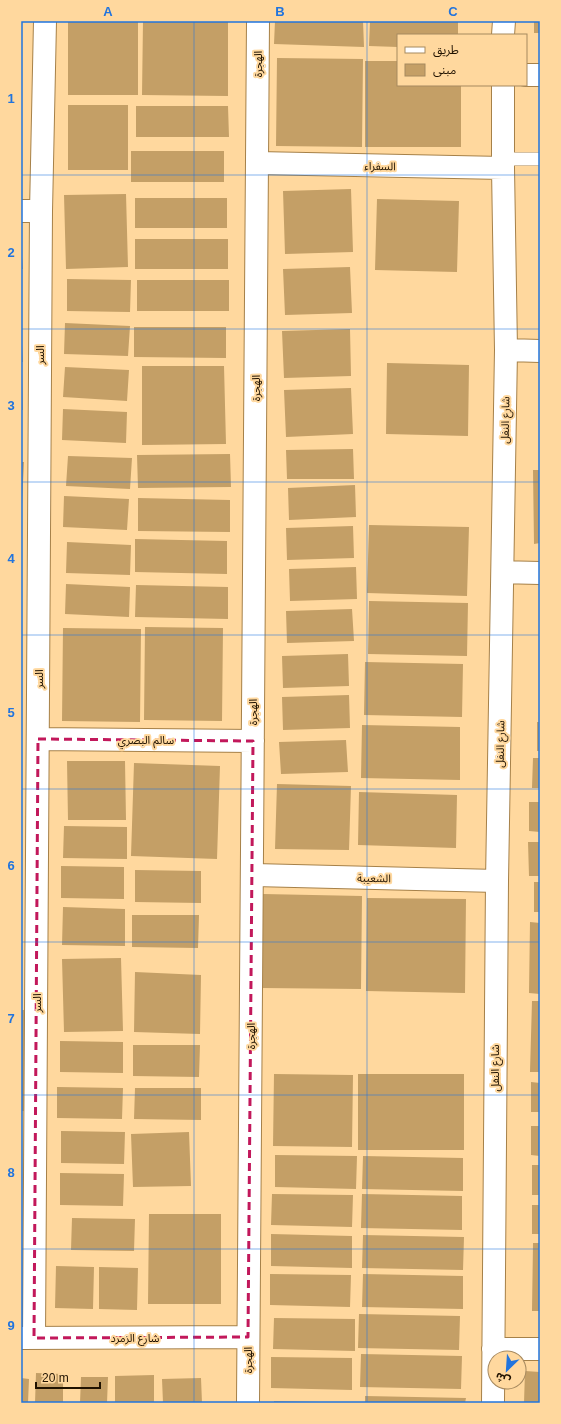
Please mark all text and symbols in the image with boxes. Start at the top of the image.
text: A [103,4,113,19]
text: B [275,4,285,19]
text: C [448,4,458,19]
legend [397,34,527,86]
text: طريق [433,43,459,58]
street label: الهجرة [252,51,265,77]
text: مبنى [433,63,456,77]
text: 1 [7,91,15,106]
street label: السفراء [364,160,396,173]
text: 2 [7,245,15,260]
street label: السر [34,345,47,366]
street label: الهجرة [250,375,263,401]
street label: شارع النفل [499,396,513,444]
text: 3 [7,398,15,413]
text: 4 [7,551,15,566]
street label: السر [33,669,46,690]
street label: الهجرة [247,699,260,725]
text: 5 [7,705,15,720]
street label: شارع النفل [494,720,508,768]
street label: سالم البصري [118,734,175,750]
text: 6 [7,858,15,873]
street label: الشعيبة [357,872,391,885]
street label: السر [31,993,44,1014]
text: 7 [7,1011,15,1026]
street label: الهجرة [245,1023,258,1049]
street label: شارع النفل [489,1044,503,1092]
text: 8 [7,1165,15,1180]
text: 9 [7,1318,15,1333]
street label: شارع الزمرد [111,1332,160,1346]
street label: الهجرة [242,1347,255,1373]
north arrow [487,1350,527,1390]
scale bar [36,1364,100,1390]
text: ش [493,1370,513,1388]
text: 20 m [42,1371,69,1385]

